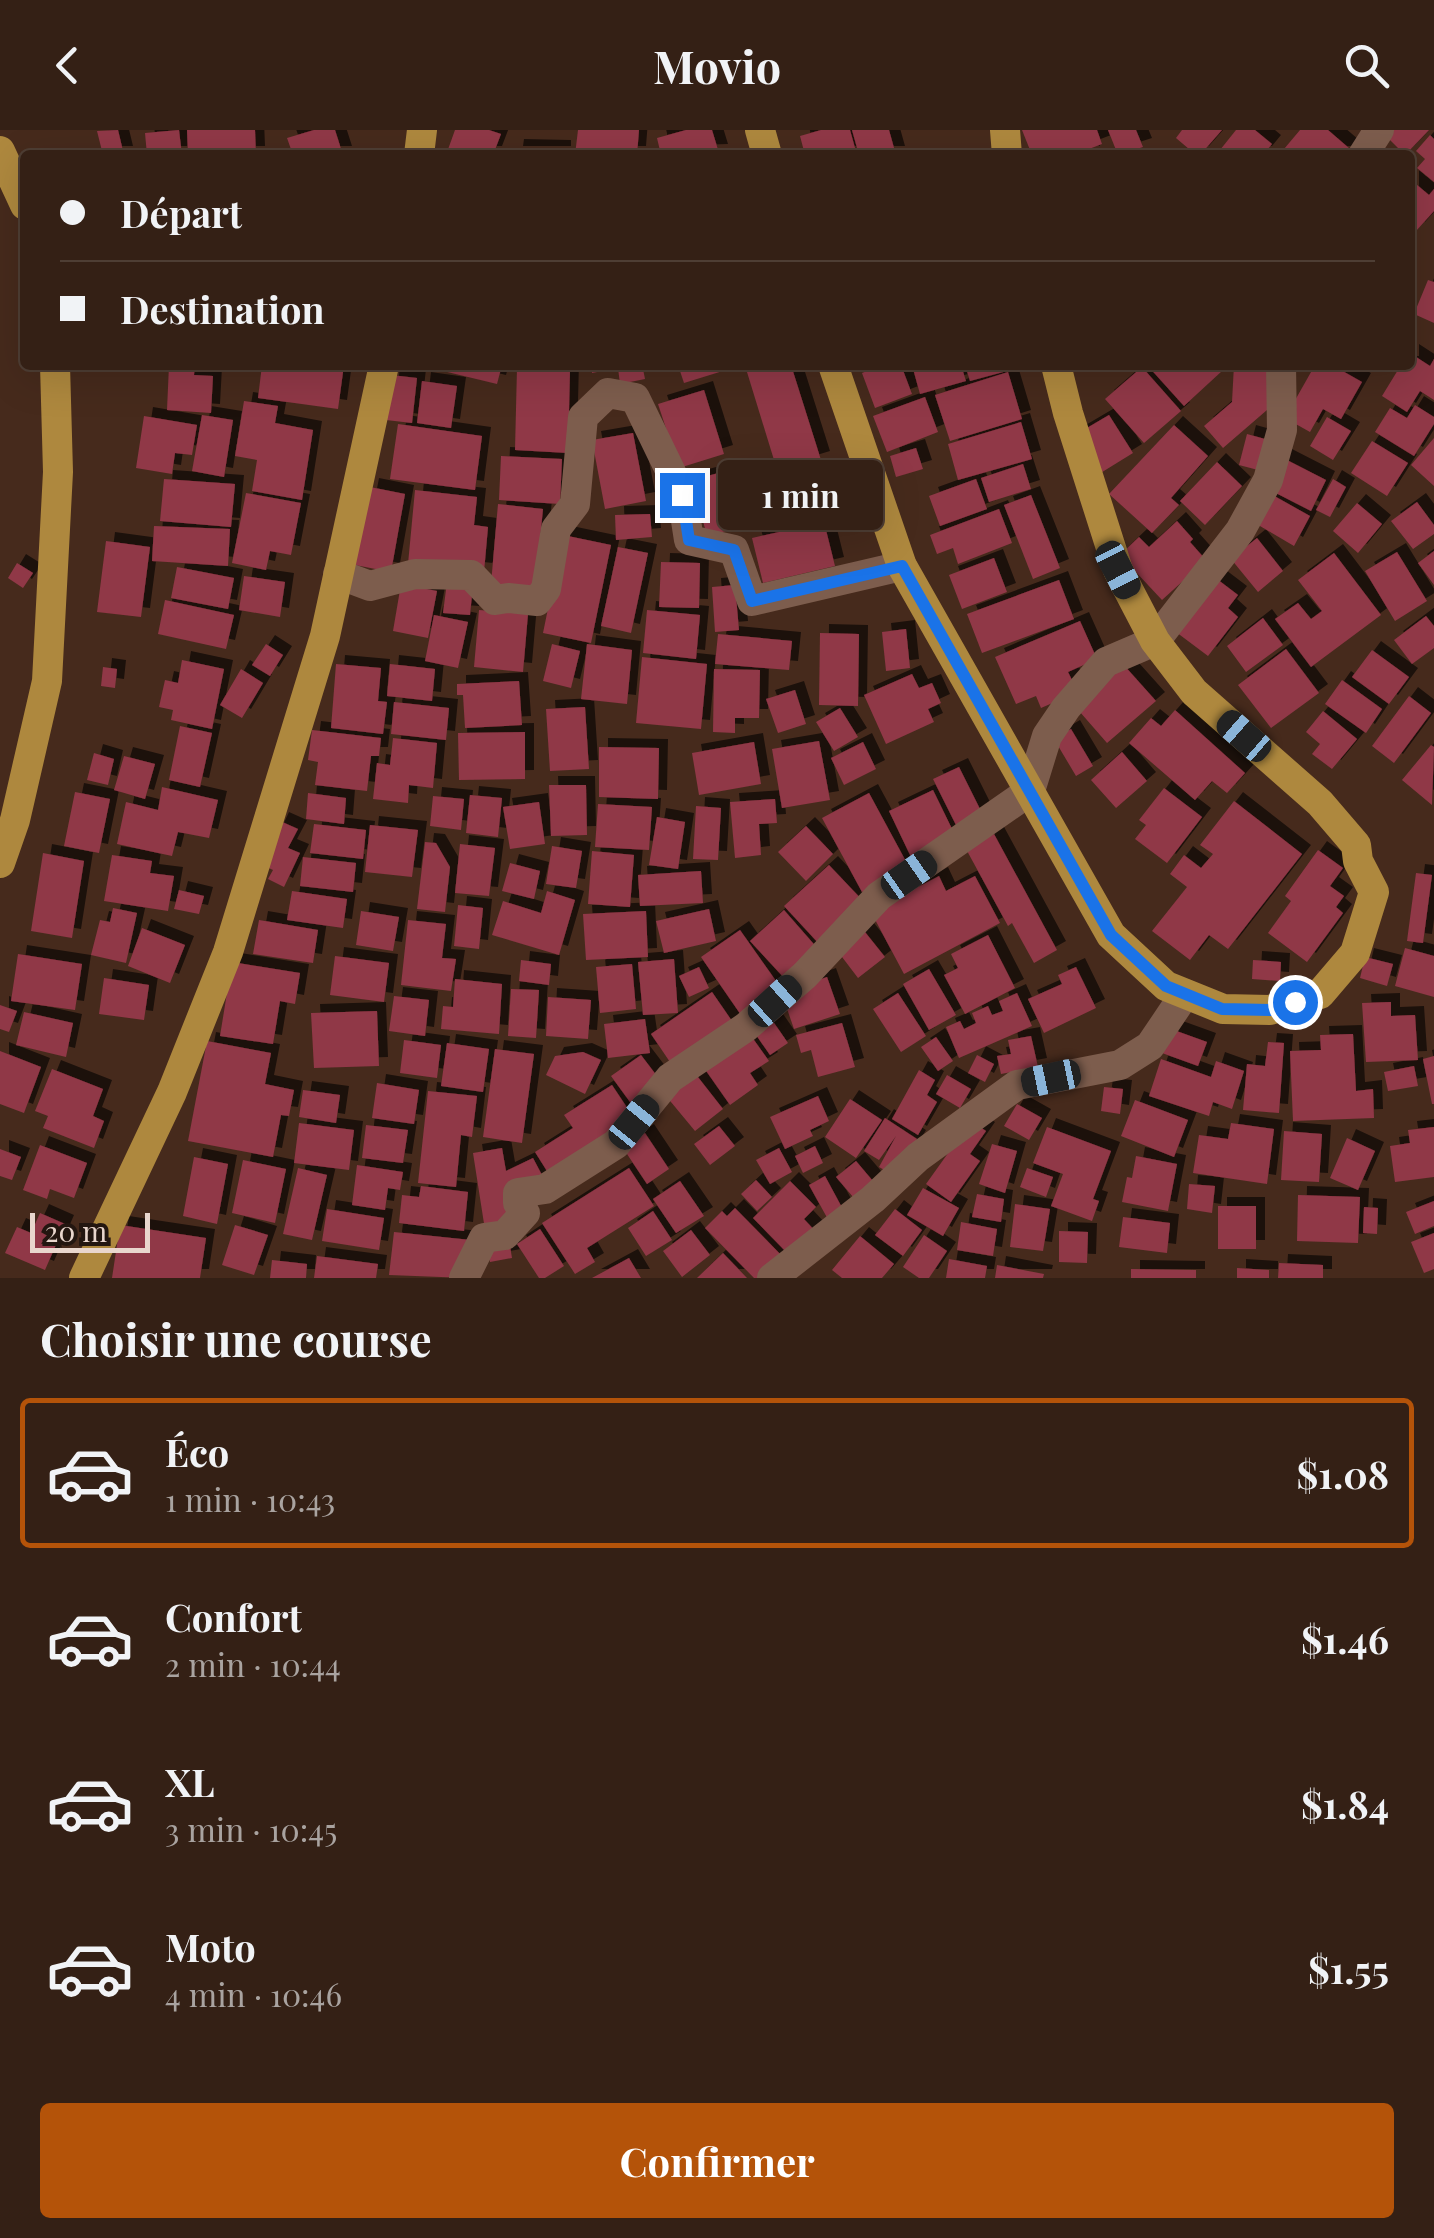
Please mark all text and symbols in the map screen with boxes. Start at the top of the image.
text: Movio [653,35,781,95]
icon: back [40,38,95,93]
icon: search [1339,38,1394,93]
text: Départ [120,187,242,238]
text: Destination [120,283,325,334]
callout: 1 min [717,460,882,530]
route end [660,473,705,518]
text: 1 min [761,473,840,516]
car [1091,536,1145,604]
car [1212,705,1276,767]
car [876,846,942,904]
car [743,970,807,1032]
route start [1273,980,1318,1025]
car [1019,1057,1083,1099]
car [603,1089,665,1155]
scale bar [30,1208,150,1252]
text: 20 m [45,1212,107,1249]
text: Choisir une course [40,1308,432,1368]
text: Éco [165,1426,229,1477]
icon: car [45,1428,135,1518]
text: $1.08 [1297,1448,1389,1499]
text: 1 min · 10:43 [165,1477,335,1520]
text: Confort [165,1591,302,1642]
icon: car [45,1593,135,1683]
text: $1.46 [1301,1613,1389,1664]
text: 2 min · 10:44 [165,1642,341,1685]
text: XL [165,1756,214,1807]
icon: car [45,1758,135,1848]
text: $1.84 [1301,1778,1389,1829]
text: 3 min · 10:45 [165,1807,337,1850]
text: Moto [165,1921,256,1972]
icon: car [45,1923,135,2013]
text: $1.55 [1308,1943,1389,1994]
text: 4 min · 10:46 [165,1972,342,2015]
button: Confirmer [40,2103,1394,2218]

